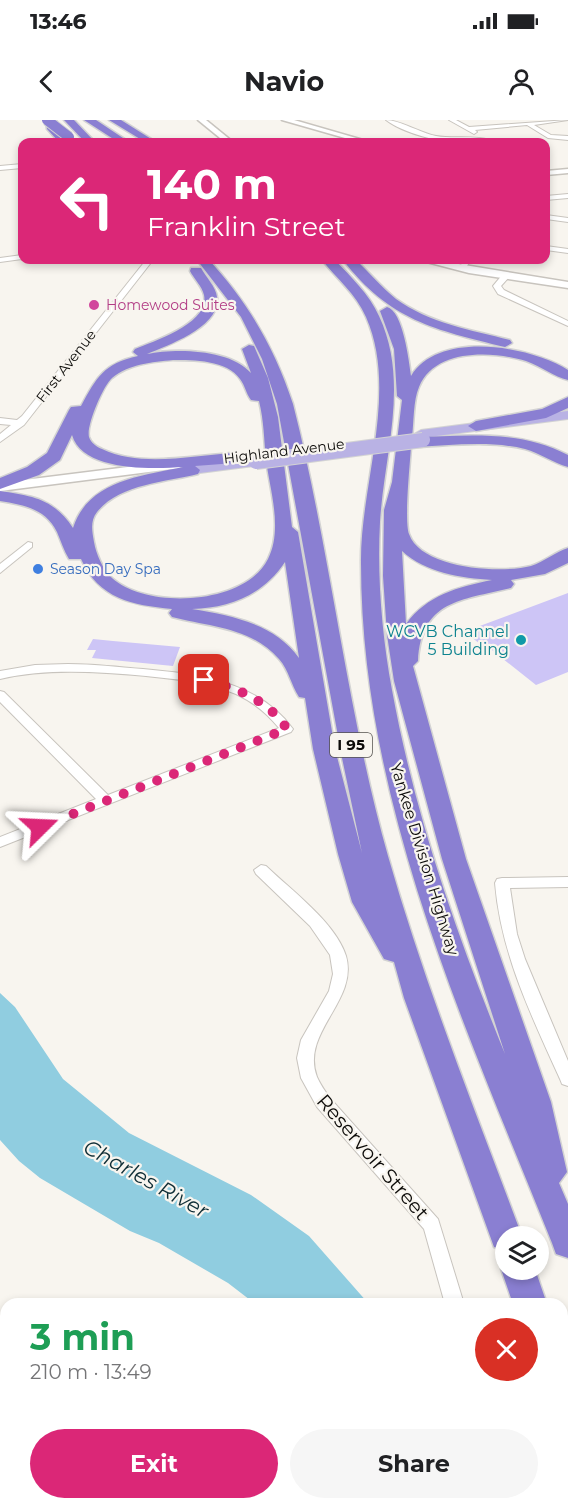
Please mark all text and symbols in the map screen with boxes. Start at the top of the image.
text: 13:46 [30,8,87,35]
icon: back [30,65,63,98]
text: Navio [244,65,324,98]
icon: person [505,65,538,98]
text: 140 m [147,158,277,210]
icon: left [48,162,126,240]
text: Franklin Street [147,210,345,243]
place label: Homewood Suites [106,296,235,314]
marker: Homewood Suites [87,298,101,312]
street label: First Avenue [32,326,100,406]
street label: Highland Avenue [223,435,345,467]
place label: Season Day Spa [50,560,161,578]
marker: Season Day Spa [31,562,45,576]
place label: WCVB Channel 5 Building [386,622,509,659]
marker: WCVB Channel 5 Building [514,633,528,647]
pin [178,654,229,705]
icon: arrive [187,663,220,696]
road number: I 95 [330,733,372,757]
street label: Yankee Division Highway [386,761,463,958]
position arrow [8,795,72,859]
street label: Reservoir Street [312,1089,434,1225]
water label: Charles River [79,1134,214,1223]
map controls [495,1226,549,1280]
button: layers [495,1226,549,1280]
text: 3 min [30,1315,135,1359]
button: close [475,1318,538,1381]
text: 210 m · 13:49 [30,1360,152,1384]
button: Exit [30,1429,278,1498]
button: Share [290,1429,538,1498]

